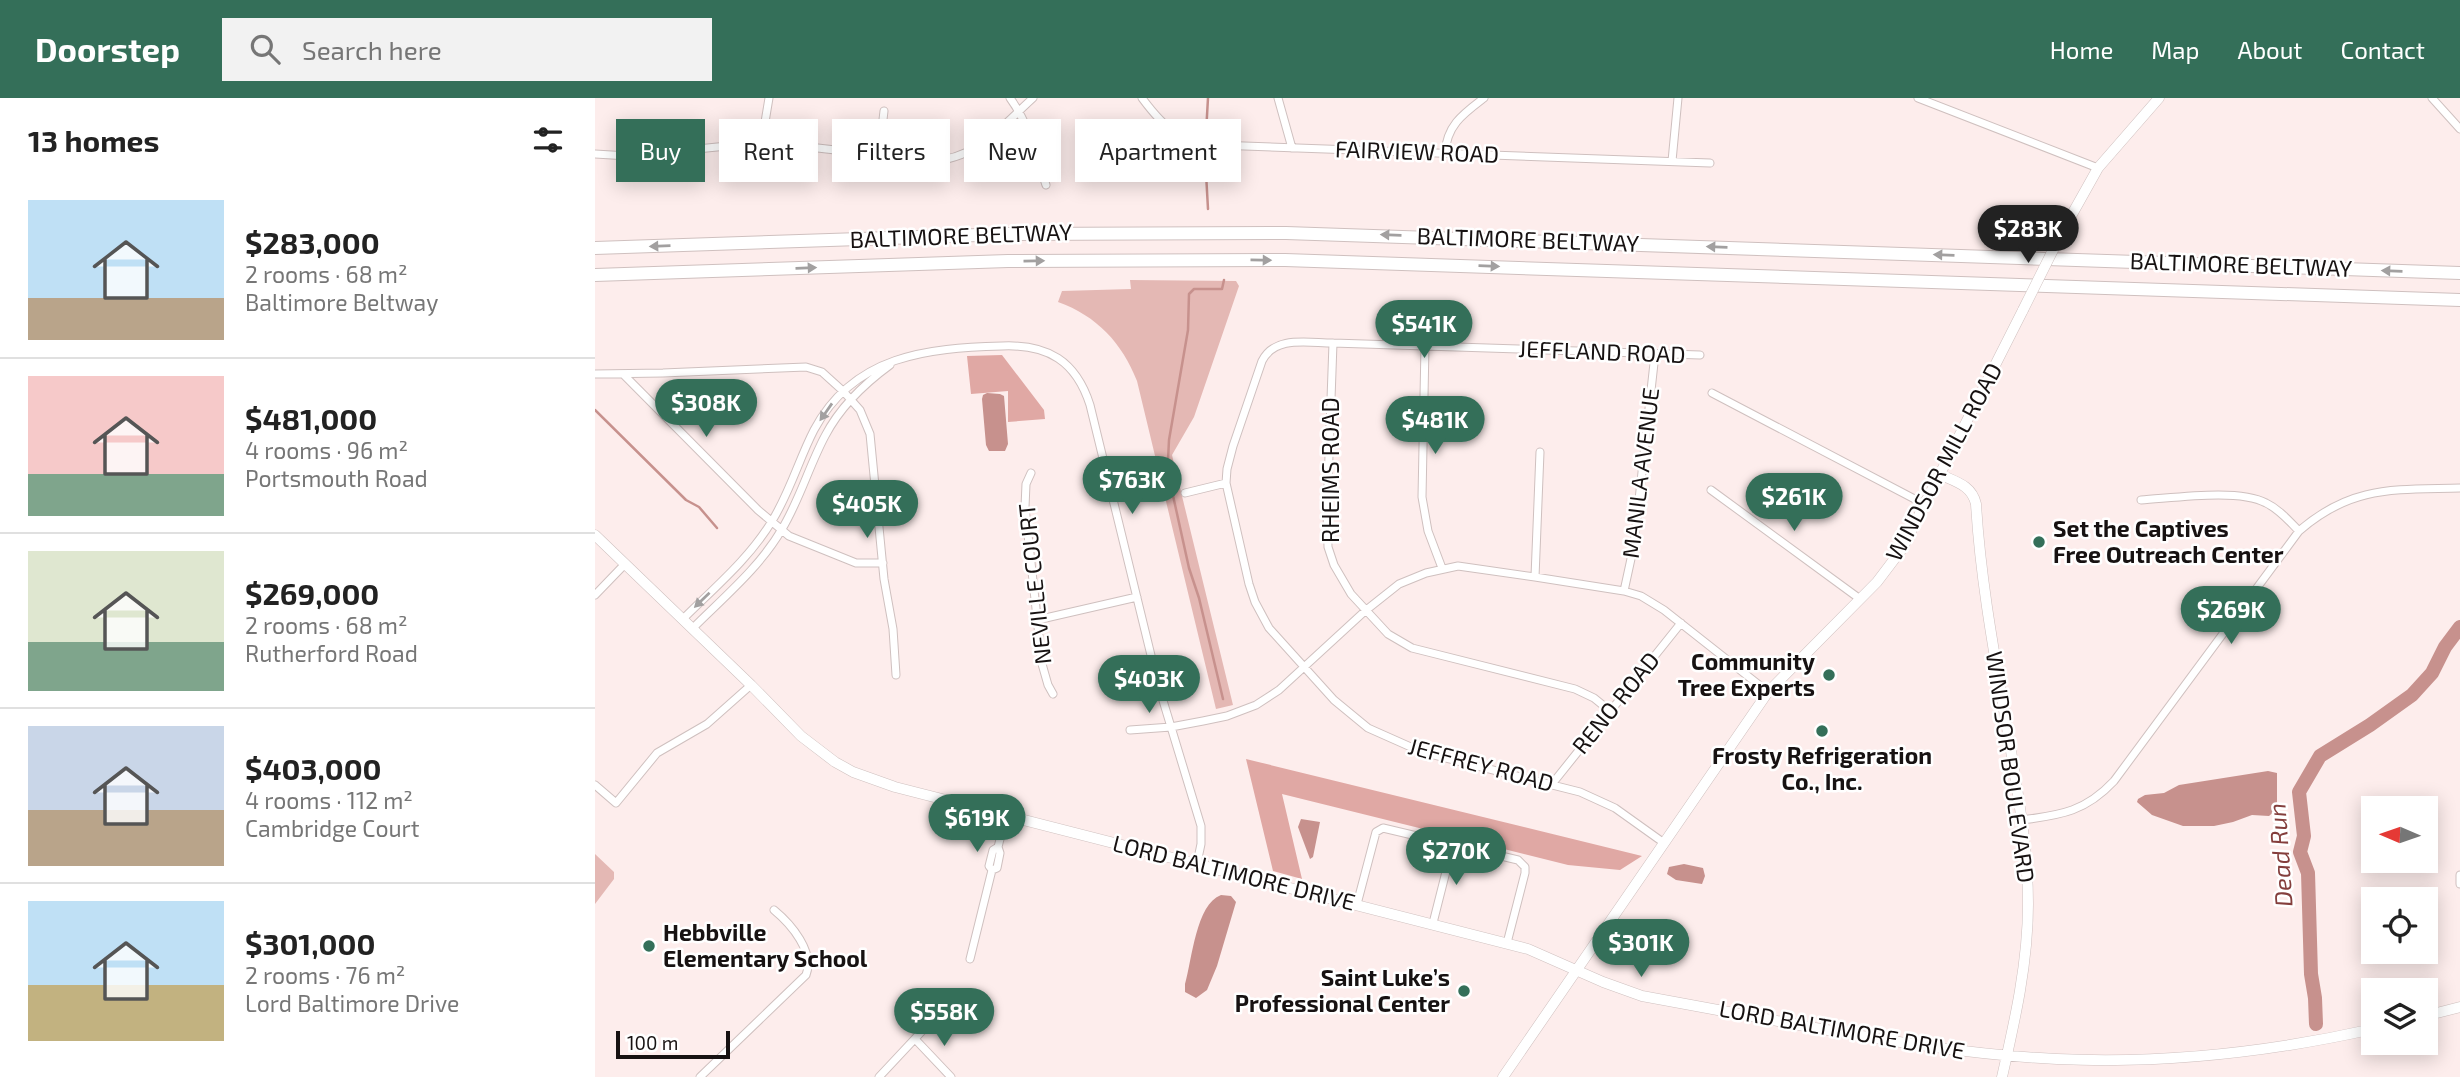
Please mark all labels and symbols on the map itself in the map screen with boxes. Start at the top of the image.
street label: FAIRVIEW ROAD [1334,134,1500,168]
pin: $283K [1979,206,2077,265]
street label: BALTIMORE BELTWAY [849,217,1073,253]
street label: BALTIMORE BELTWAY [1416,221,1640,257]
one-way arrow [1380,229,1402,241]
one-way arrow [649,240,671,251]
one-way arrow [1705,241,1727,252]
street label: BALTIMORE BELTWAY [2129,246,2353,282]
one-way arrow [1933,249,1955,260]
one-way arrow [1250,254,1272,266]
one-way arrow [1023,255,1045,267]
one-way arrow [1478,260,1500,271]
one-way arrow [796,262,818,273]
one-way arrow [2381,265,2403,276]
pin: $541K [1375,300,1473,360]
street label: JEFFLAND ROAD [1518,334,1686,368]
street label: WINDSOR MILL ROAD [1879,358,2007,565]
pin: $308K [657,380,755,439]
street label: MANILA AVENUE [1616,386,1664,560]
pin: $481K [1386,396,1484,456]
street label: RHEIMS ROAD [1316,397,1344,543]
one-way arrow [819,403,833,421]
pin: $763K [1083,456,1181,516]
pin: $261K [1745,474,1843,533]
pin: $405K [818,480,916,540]
street label: NEVILLE COURT [1012,502,1056,666]
place label: Set the Captives Free Outreach Center [2053,514,2284,568]
marker: Set the Captives Free Outreach Center [2031,534,2047,550]
pin: $269K [2182,587,2280,646]
one-way arrow [694,591,711,608]
street label: RENO ROAD [1566,646,1665,759]
place label: Community Tree Experts [1678,647,1815,701]
street label: WINDSOR BOULEVARD [1981,649,2041,884]
pin: $403K [1100,656,1198,715]
marker: Community Tree Experts [1821,667,1837,683]
marker: Frosty Refrigeration Co., Inc. [1814,723,1830,739]
street label: JEFFREY ROAD [1406,731,1557,797]
place label: Frosty Refrigeration Co., Inc. [1712,741,1932,795]
pin: $619K [928,794,1026,854]
north arrow [2361,796,2438,873]
water label: Dead Run [2261,802,2298,908]
street label: LORD BALTIMORE DRIVE [1110,828,1358,916]
pin: $270K [1407,828,1505,887]
place label: Hebbville Elementary School [663,918,868,972]
pin: $301K [1592,920,1690,979]
marker: Hebbville Elementary School [641,938,657,954]
place label: Saint Luke’s Professional Center [1235,963,1450,1017]
marker: Saint Luke’s Professional Center [1456,983,1472,999]
pin: $558K [895,988,993,1048]
street label: LORD BALTIMORE DRIVE [1717,994,1967,1064]
scale bar [616,1028,730,1060]

